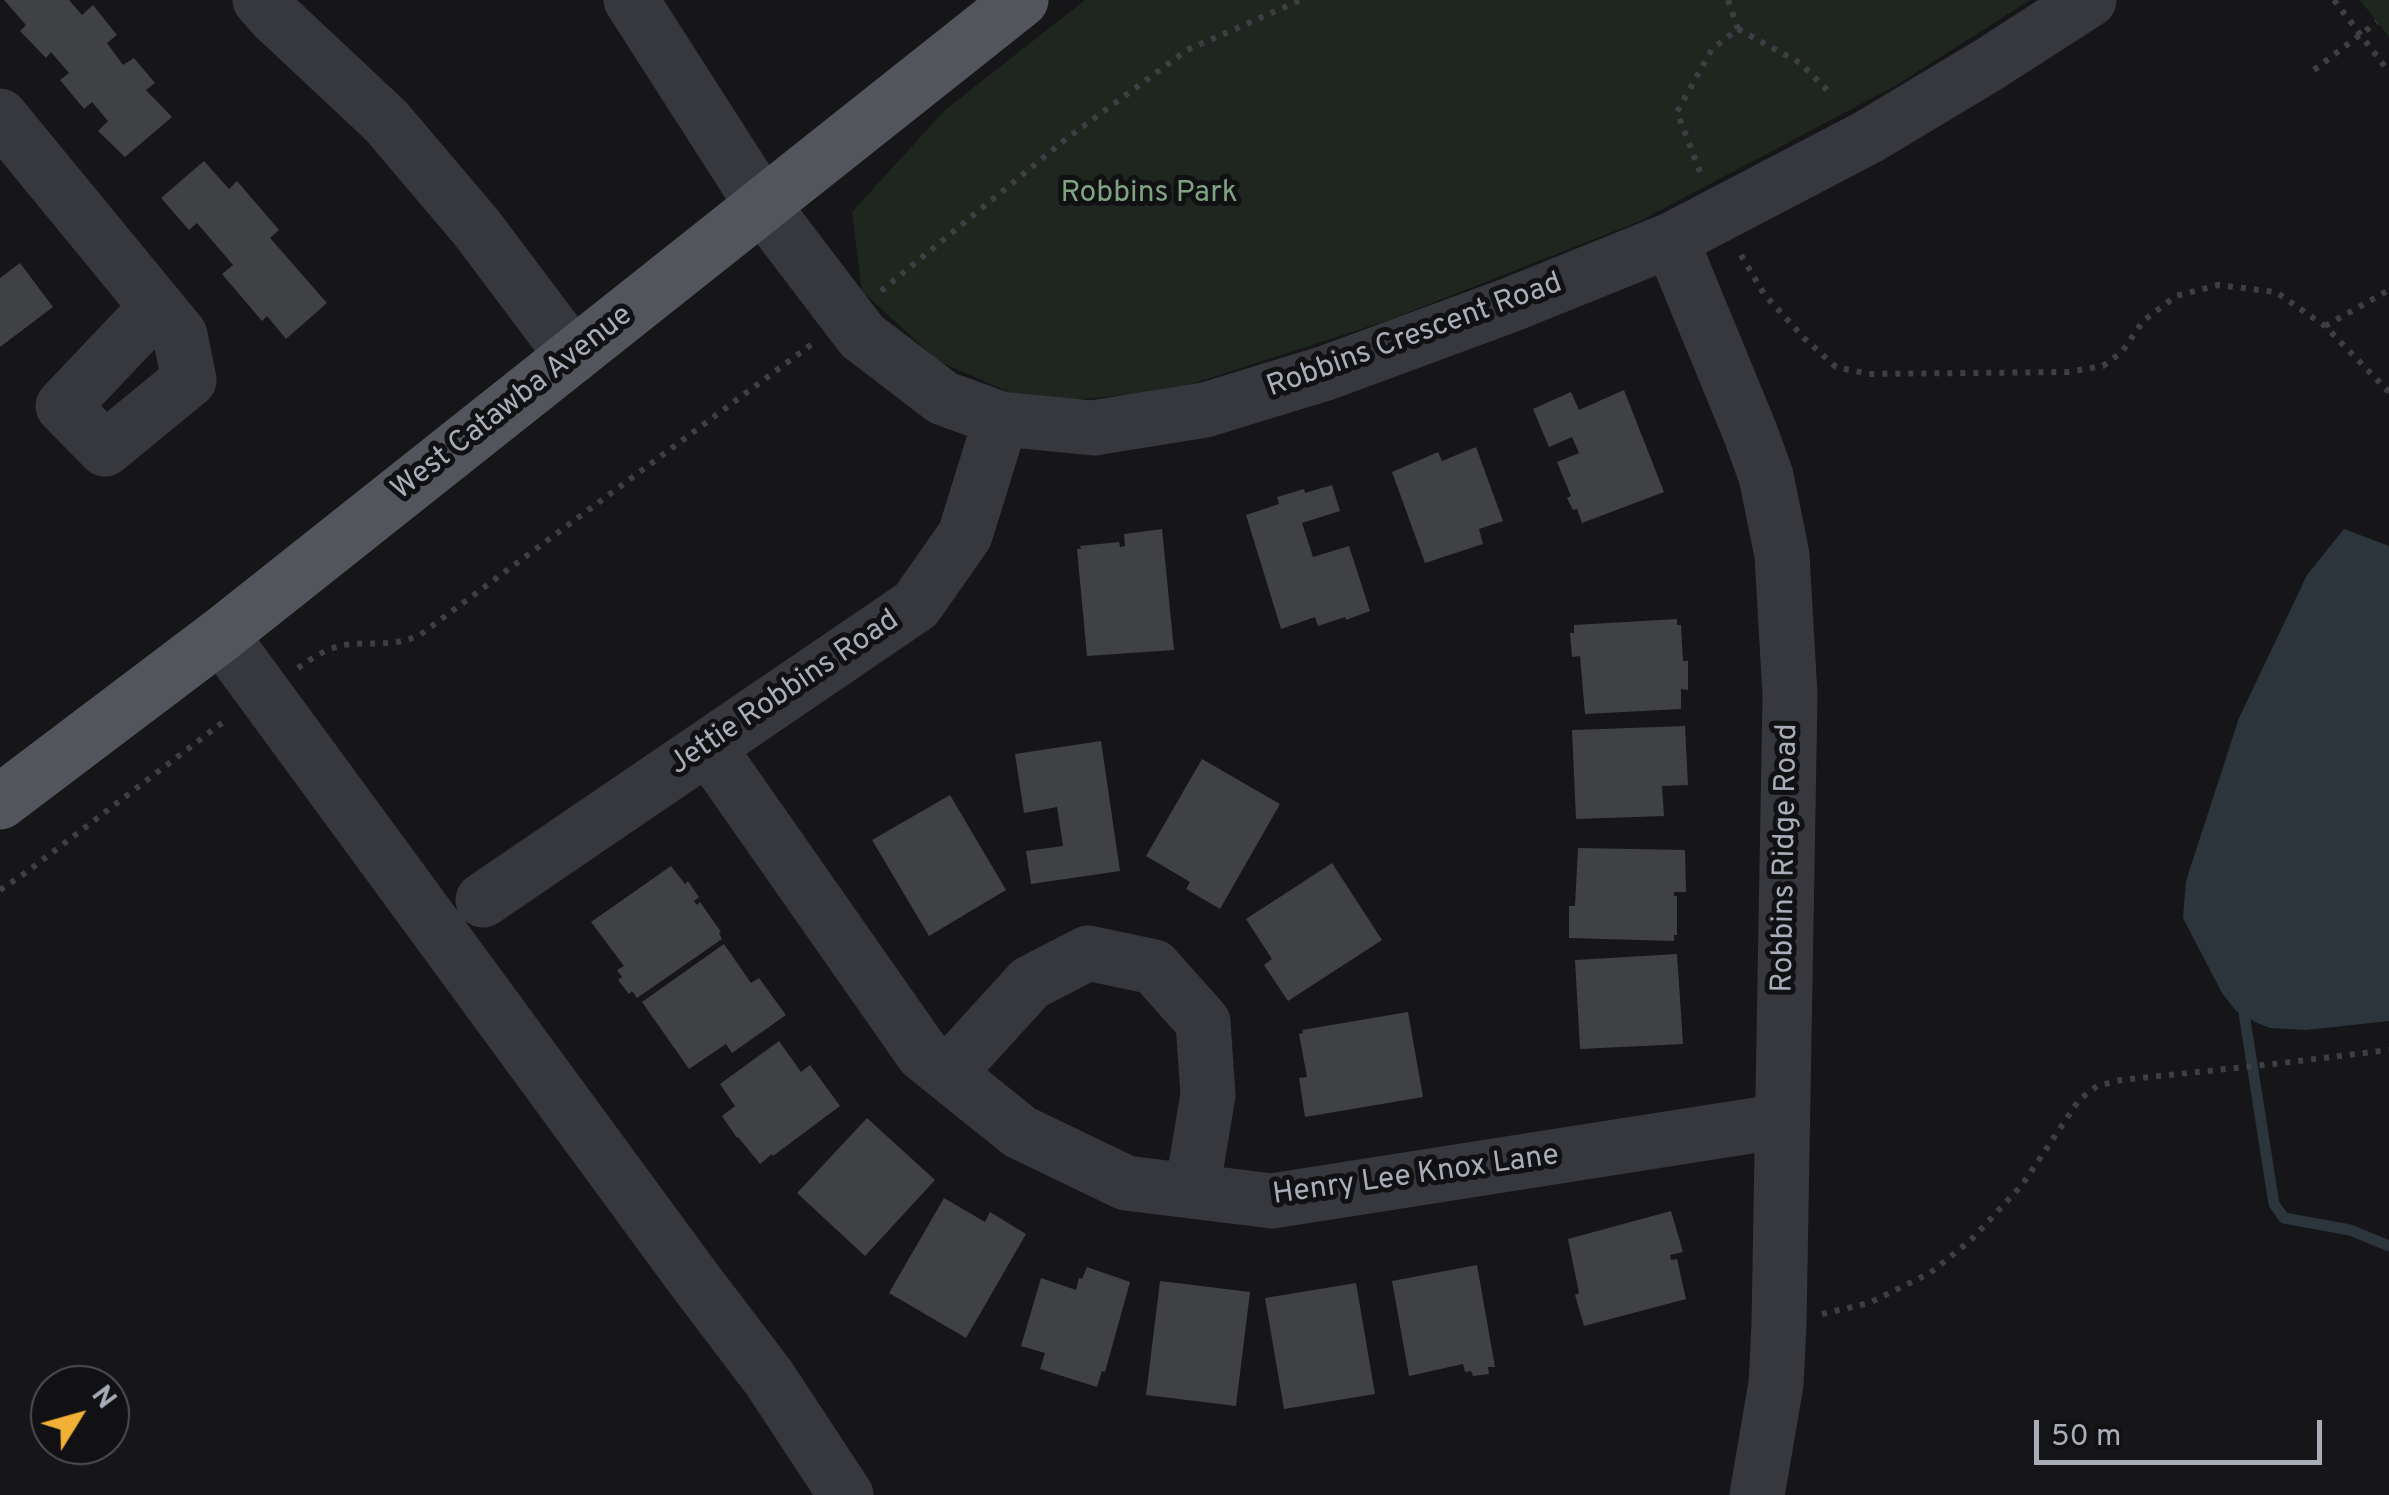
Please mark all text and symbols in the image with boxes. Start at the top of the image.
park label: Robbins Park [1060,177,1238,213]
street label: Robbins Crescent Road [1263,267,1567,407]
street label: West Catawba Avenue [385,299,641,509]
street label: Jettie Robbins Road [663,604,907,784]
street label: Robbins Ridge Road [1767,723,1807,993]
street label: Henry Lee Knox Lane [1271,1139,1561,1215]
north arrow [30,1365,130,1465]
text: N [82,1379,123,1417]
scale bar [2039,1400,2326,1462]
text: 50 m [2051,1419,2121,1456]

